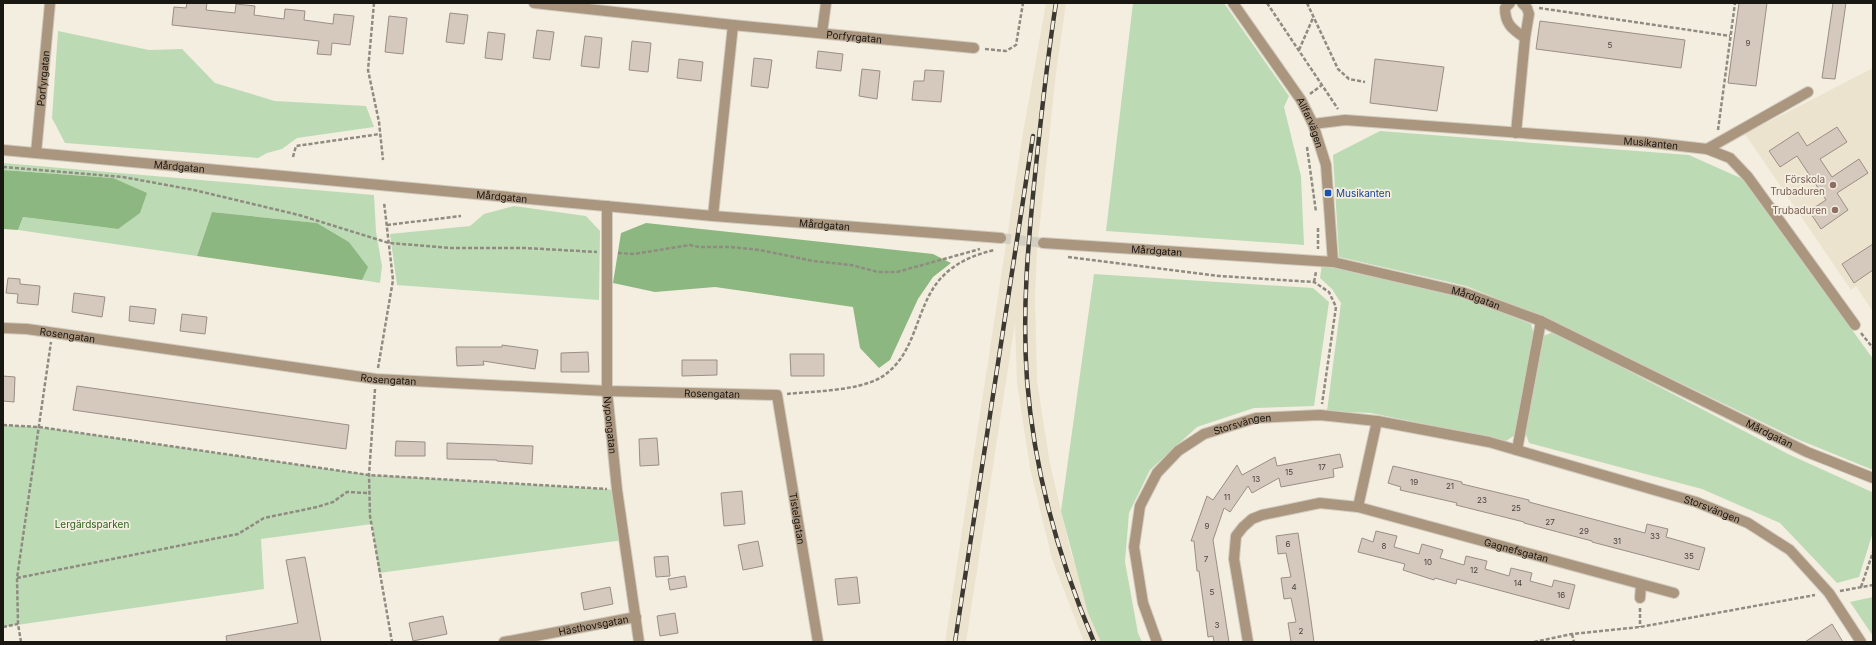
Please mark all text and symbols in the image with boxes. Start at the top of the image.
street label: Porfyrgatan [826,28,883,45]
house number: 9 [1746,38,1751,48]
house number: 5 [1608,40,1613,50]
street label: Porfyrgatan [34,50,52,107]
street label: Allfarvägen [1295,95,1326,149]
street label: Musikanten [1623,134,1679,152]
street label: Mårdgatan [153,158,205,175]
place label: Förskola Trubaduren [1770,173,1825,197]
marker: Förskola Trubaduren [1828,180,1838,190]
place label: Musikanten [1336,187,1391,199]
street label: Mårdgatan [476,188,528,205]
marker: Musikanten [1323,188,1333,198]
place label: Trubaduren [1772,204,1827,216]
marker: Trubaduren [1830,205,1840,215]
street label: Mårdgatan [799,217,851,232]
street label: Mårdgatan [1131,243,1183,258]
street label: Mårdgatan [1450,284,1502,312]
street label: Rosengatan [39,325,96,345]
street label: Rosengatan [360,371,417,387]
street label: Rosengatan [684,387,740,400]
street label: Nypongatan [602,395,619,454]
street label: Storsvängen [1212,411,1272,437]
street label: Mårdgatan [1744,417,1795,450]
house number: 17 [1318,462,1326,472]
house number: 15 [1285,467,1293,477]
house number: 13 [1252,474,1260,484]
house number: 19 [1410,477,1418,487]
house number: 21 [1446,481,1454,491]
street label: Tistelgatan [787,492,808,545]
house number: 11 [1224,492,1230,502]
street label: Storsvängen [1683,493,1742,525]
house number: 23 [1477,495,1487,505]
house number: 25 [1511,503,1521,513]
house number: 27 [1545,517,1555,527]
park label: Lergärdsparken [55,518,129,530]
house number: 9 [1205,521,1210,531]
house number: 29 [1579,526,1589,536]
house number: 33 [1650,531,1660,541]
street label: Gagnefsgatan [1483,536,1550,565]
house number: 31 [1613,536,1621,546]
house number: 6 [1286,539,1291,549]
house number: 8 [1382,541,1387,551]
house number: 35 [1684,551,1694,561]
house number: 7 [1204,554,1209,564]
house number: 10 [1424,557,1432,567]
house number: 12 [1470,565,1478,575]
house number: 14 [1514,578,1522,588]
house number: 4 [1291,582,1297,592]
house number: 5 [1210,587,1215,597]
house number: 16 [1557,590,1565,600]
street label: Hästhovsgatan [557,613,629,638]
house number: 3 [1215,620,1220,630]
house number: 2 [1299,626,1304,636]

